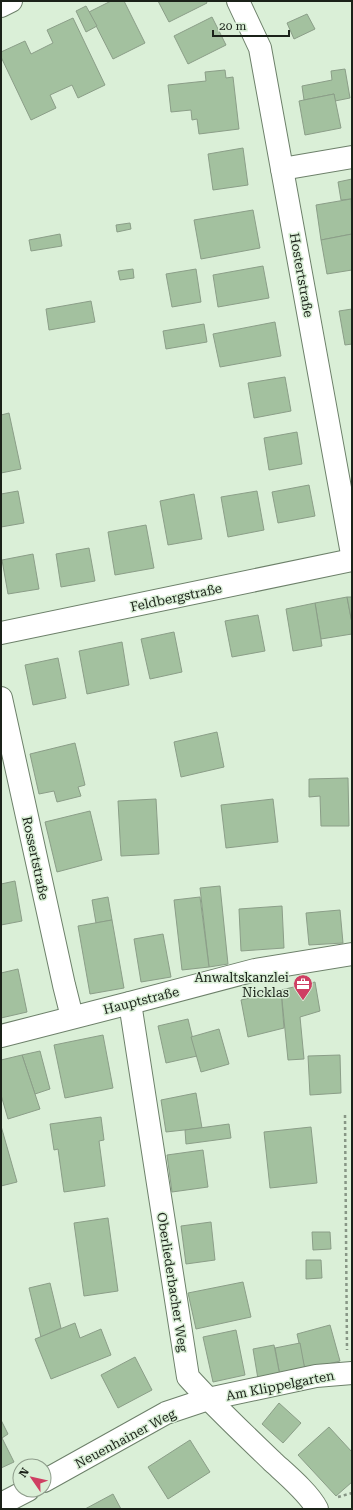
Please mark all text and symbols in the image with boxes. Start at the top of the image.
scale bar [213,12,289,38]
text: 20 m [219,19,246,33]
street label: Hostertstraße [287,232,316,319]
street label: Feldbergstraße [129,580,223,615]
street label: Rossertstraße [19,815,52,901]
place label: Anwaltskanzlei Nicklas [194,970,289,1000]
office icon: Anwaltskanzlei Nicklas [292,973,314,1001]
street label: Hauptstraße [102,984,181,1017]
street label: Oberliederbacher Weg [154,1211,191,1354]
street label: Am Klippelgarten [225,1368,336,1403]
street label: Neuenhainer Weg [72,1405,179,1471]
north arrow [12,1458,52,1498]
text: N [16,1465,32,1480]

